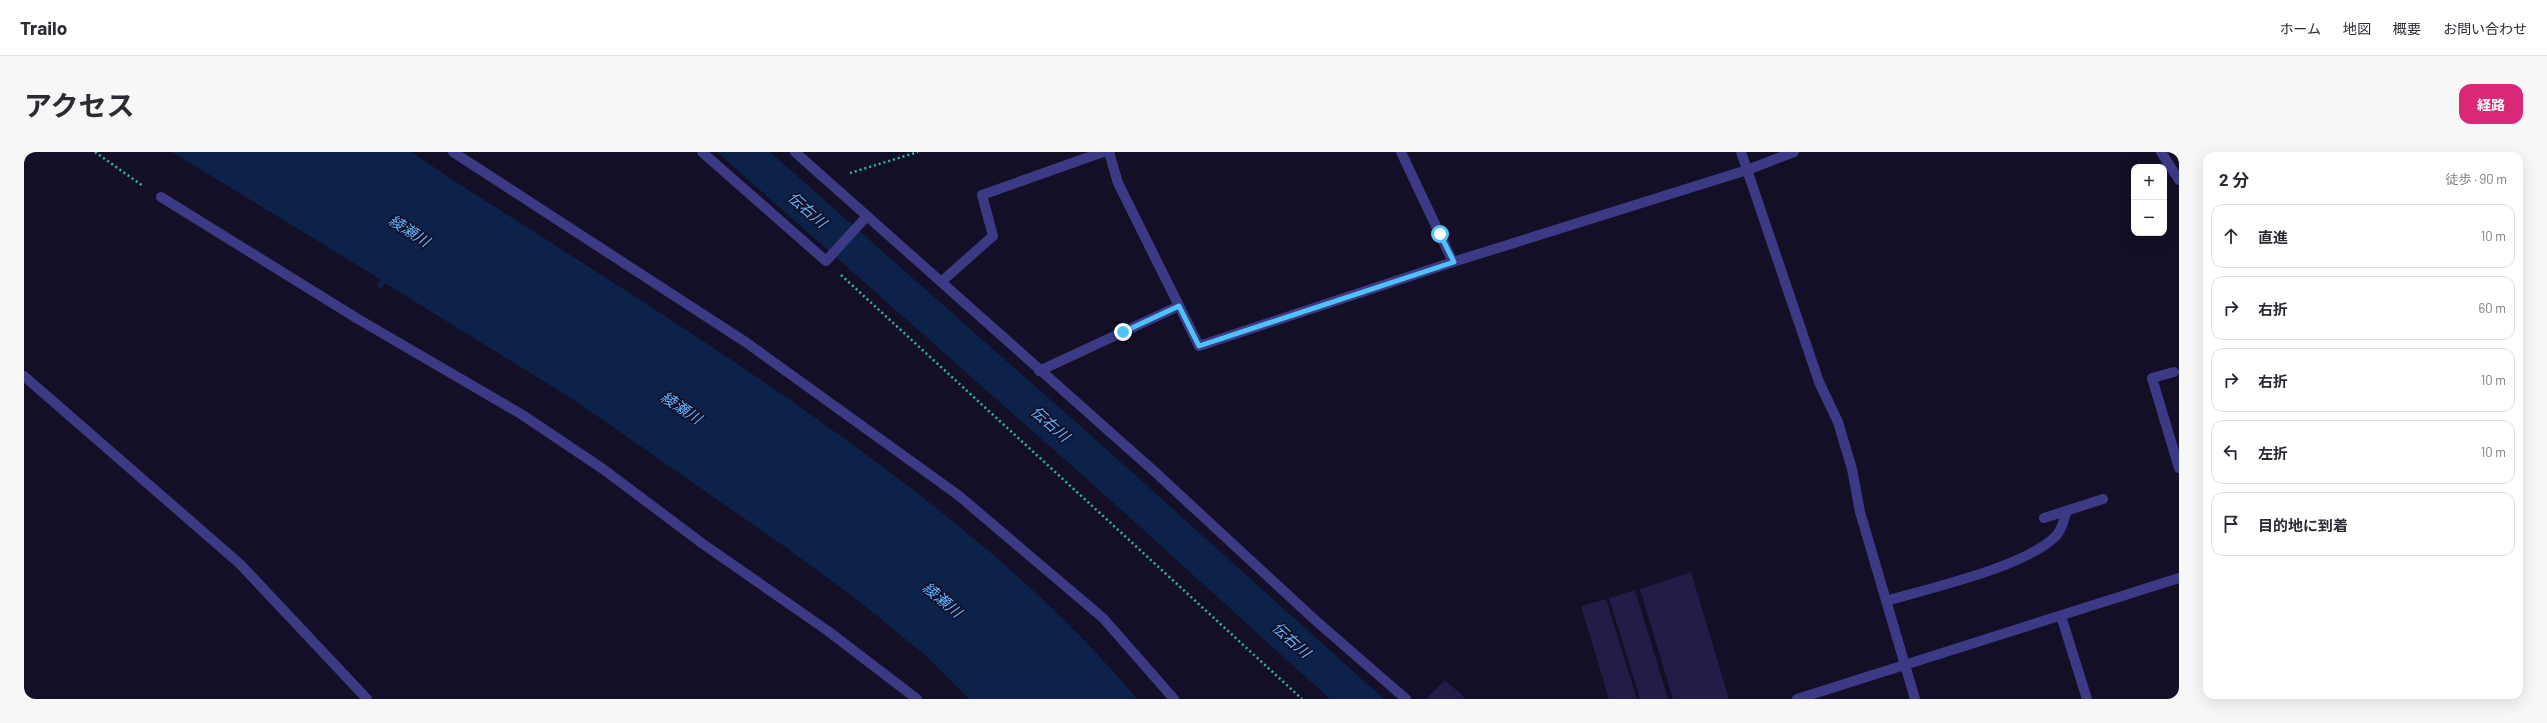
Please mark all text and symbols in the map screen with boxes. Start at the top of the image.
text: Trailo [20,16,67,39]
text: ホーム [2279,20,2321,37]
text: 地図 [2343,20,2371,37]
text: 概要 [2393,20,2421,37]
text: お問い合わせ [2443,20,2527,37]
button: 経路 [2459,84,2523,124]
text: アクセス [24,88,135,122]
map controls [2131,164,2167,236]
button: + [2131,164,2167,200]
text: 2 分 [2219,169,2249,189]
text: 徒歩 · 90 m [2446,171,2507,187]
water label: 伝右川 [785,188,832,232]
button: − [2131,200,2167,236]
water label: 綾瀬川 [386,210,435,251]
route start [1431,225,1449,243]
icon: ahead [2220,225,2242,247]
text: 直進 [2258,228,2288,246]
text: 10 m [2481,228,2506,244]
icon: right [2220,297,2242,319]
text: 右折 [2258,300,2288,318]
text: 60 m [2479,300,2506,316]
route end [1114,323,1132,341]
icon: right [2220,369,2242,391]
text: 右折 [2258,372,2288,390]
text: 10 m [2481,372,2506,388]
water label: 綾瀬川 [658,387,707,428]
water label: 伝右川 [1028,402,1075,446]
icon: left [2220,441,2242,463]
text: 左折 [2258,444,2288,462]
text: 10 m [2481,444,2506,460]
icon: arrive [2220,513,2242,535]
text: 目的地に到着 [2258,516,2348,534]
water label: 綾瀬川 [920,578,967,622]
water label: 伝右川 [1269,618,1316,662]

